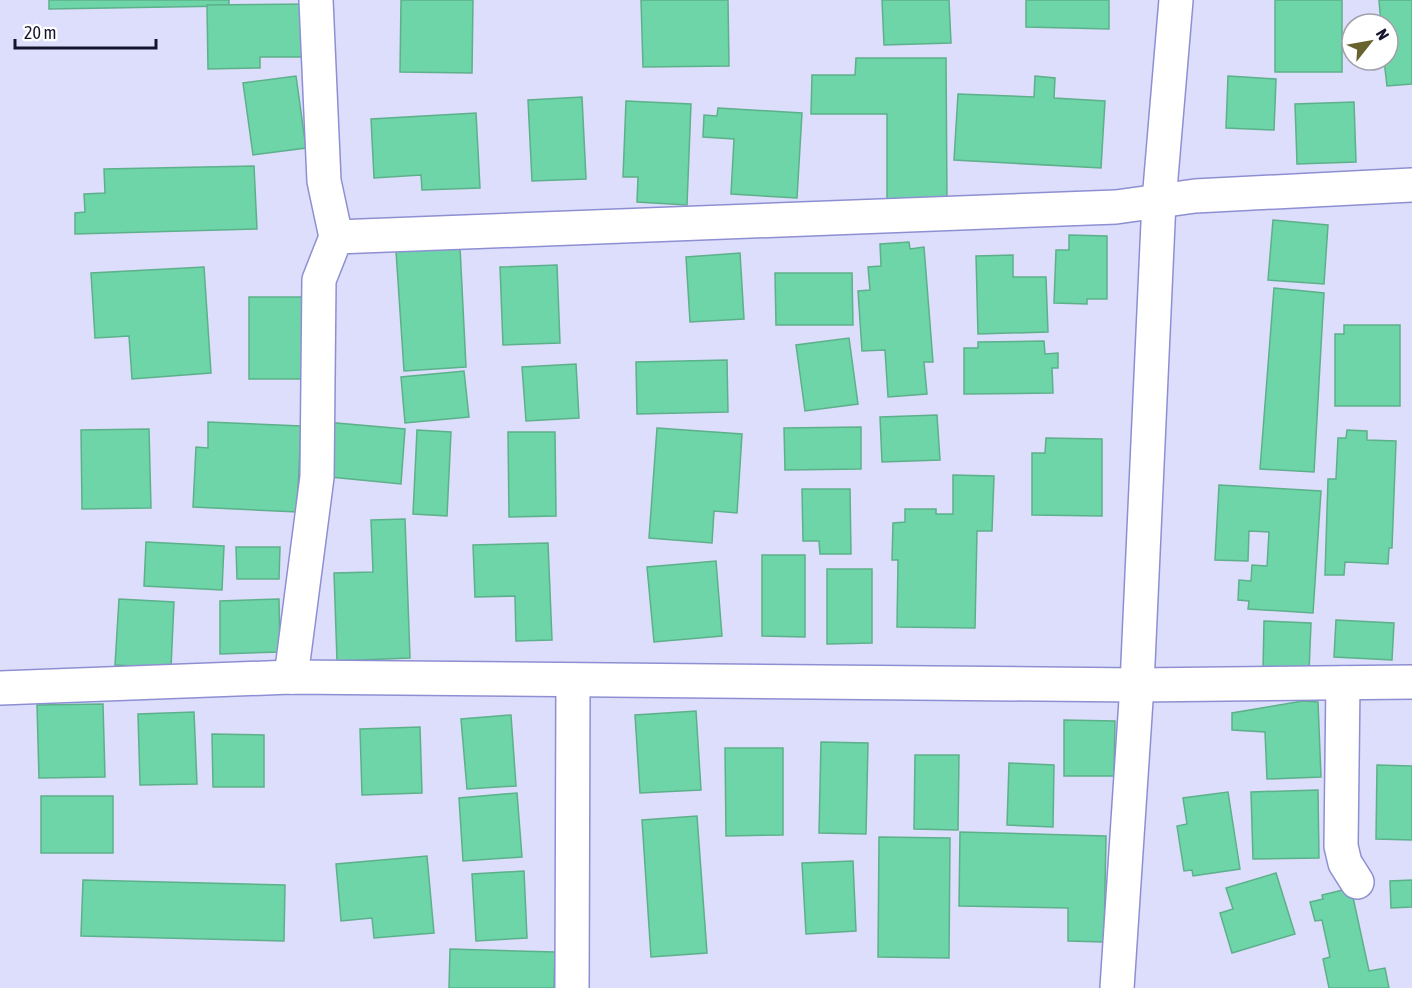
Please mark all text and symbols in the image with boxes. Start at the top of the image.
scale bar [15,12,156,50]
north arrow [1340,12,1400,72]
text: 20 m [24,22,56,43]
text: N [1373,26,1393,43]

